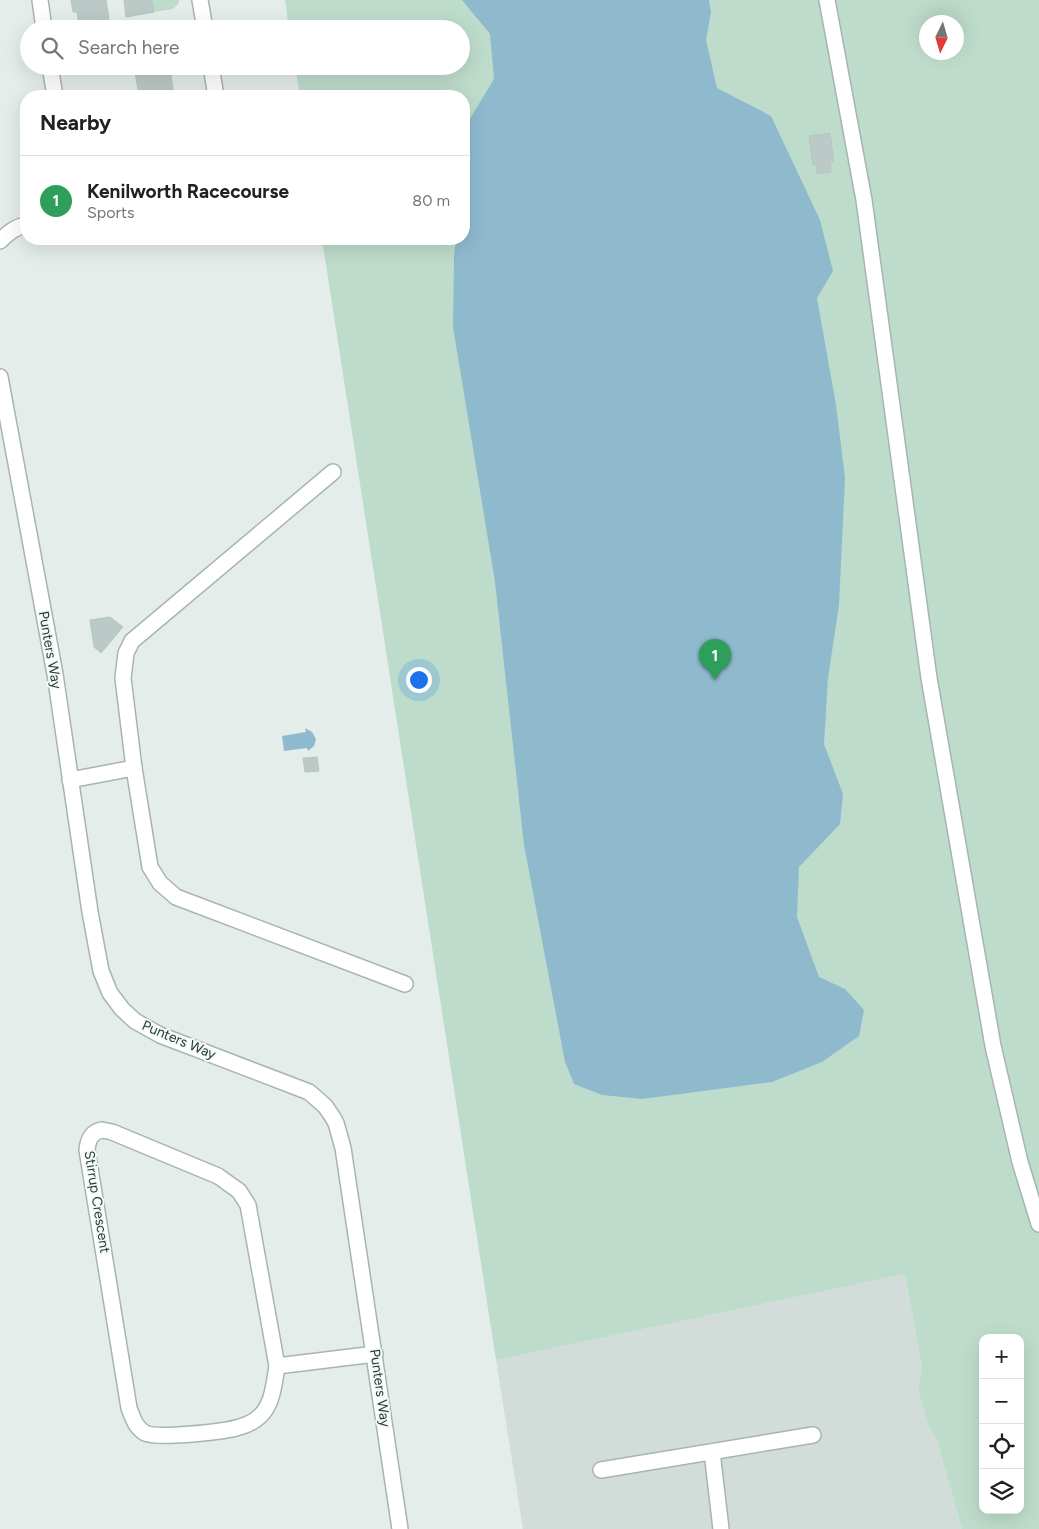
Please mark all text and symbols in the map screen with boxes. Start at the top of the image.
north arrow [919,15,964,60]
search box [20,20,470,75]
icon: search [38,34,66,62]
text: Search here [78,36,180,59]
text: Nearby [40,110,111,135]
text: Kenilworth Racecourse [87,180,289,203]
text: 1 [53,191,59,210]
text: 80 m [412,191,450,210]
text: Sports [87,203,134,222]
street label: Punters Way [35,610,65,691]
pin: 1 [699,639,731,680]
your location [406,667,432,693]
street label: Punters Way [140,1017,219,1063]
street label: Stirrup Crescent [81,1150,113,1254]
map controls [979,1334,1024,1514]
button: + [979,1334,1024,1379]
street label: Punters Way [366,1348,394,1429]
button: − [979,1379,1024,1424]
button: locate [979,1424,1024,1469]
button: layers [979,1469,1024,1514]

